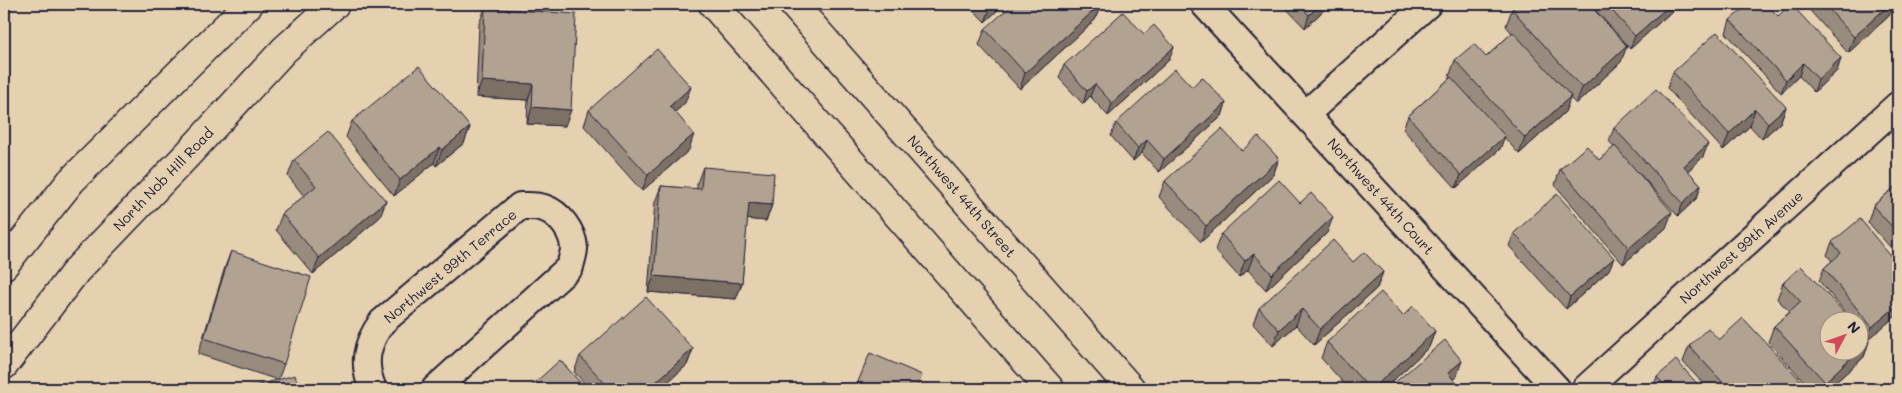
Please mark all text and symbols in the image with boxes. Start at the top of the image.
street label: North Nob Hill Road [109,123,217,235]
street label: Northwest 44th Street [904,131,1020,261]
street label: Northwest 44th Court [1323,134,1439,258]
street label: Northwest 99th Avenue [1675,186,1807,308]
street label: Northwest 99th Terrace [380,205,520,327]
north arrow [1820,310,1870,360]
text: N [1844,317,1865,337]

